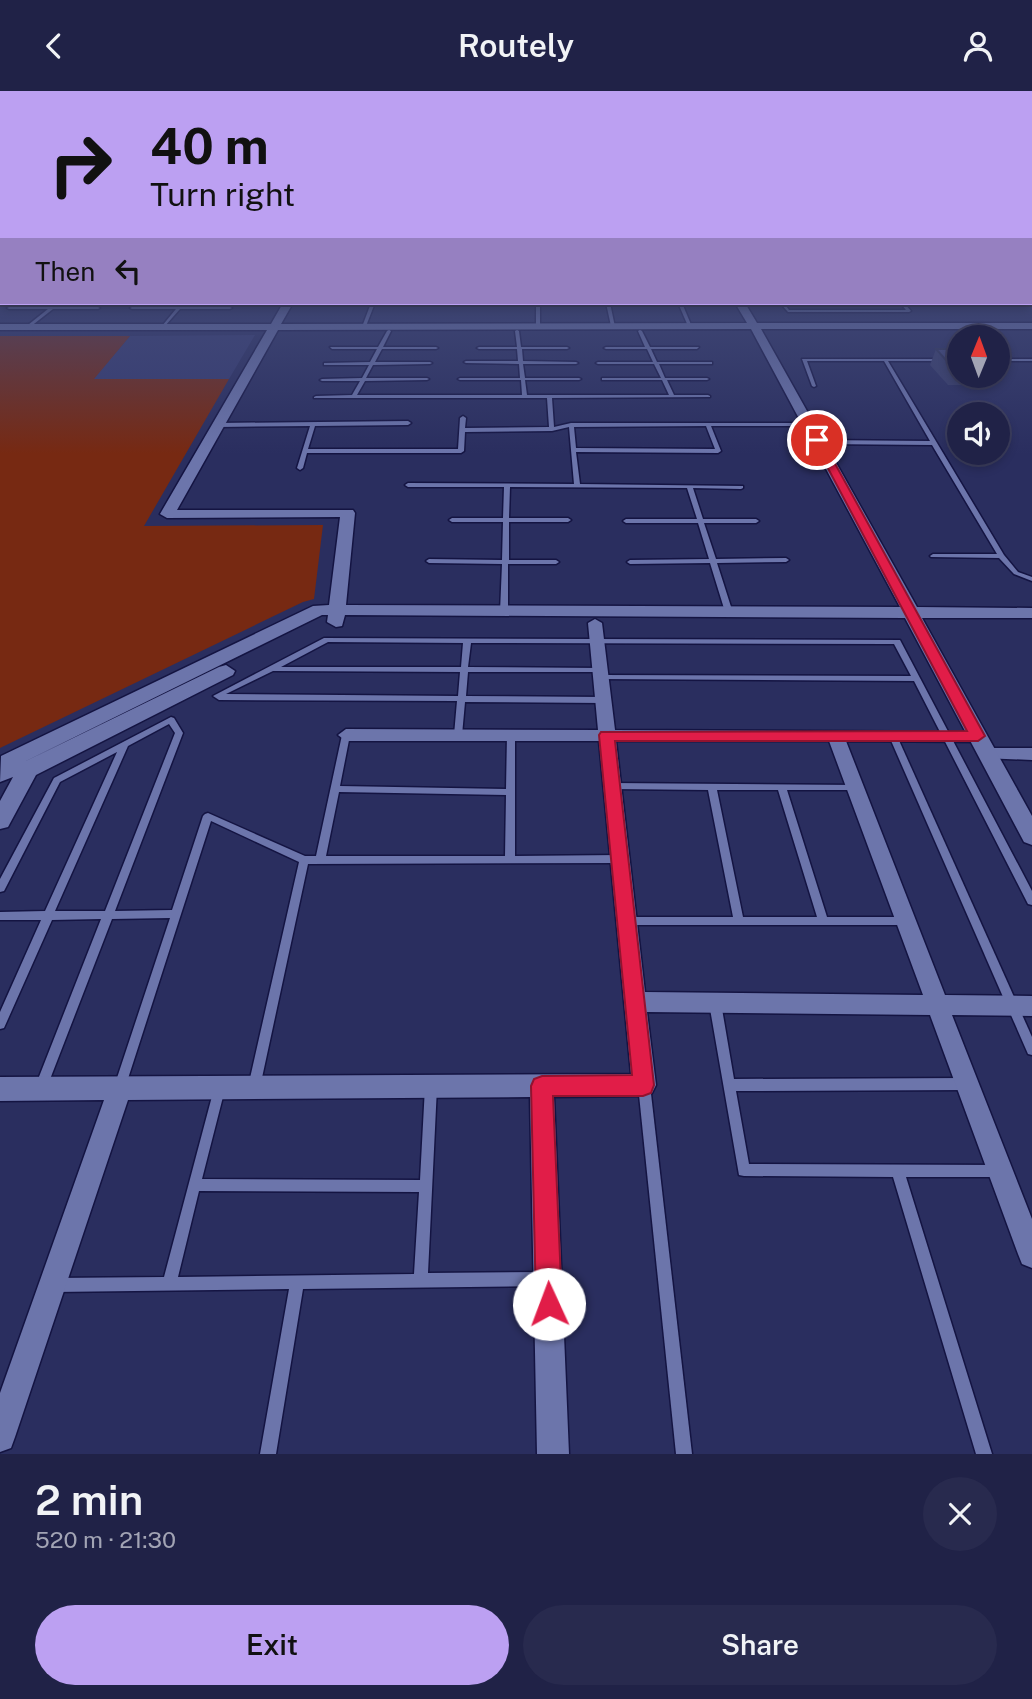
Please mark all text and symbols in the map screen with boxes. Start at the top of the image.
icon: back [35,27,73,65]
text: Routely [458,27,574,64]
icon: person [959,27,997,65]
text: 40 m [150,117,269,175]
icon: right [35,119,126,210]
text: Turn right [150,176,295,213]
icon: left [109,252,147,290]
text: Then [35,256,95,287]
north arrow [947,325,1010,389]
map controls [947,325,1010,465]
button: sound [947,402,1010,465]
pin [787,410,847,470]
icon: arrive [798,421,836,459]
position arrow [512,1267,586,1341]
text: 2 min [35,1475,143,1524]
button: close [923,1477,997,1551]
text: 520 m · 21:30 [35,1526,176,1553]
button: Exit [35,1605,509,1685]
button: Share [523,1605,997,1685]

